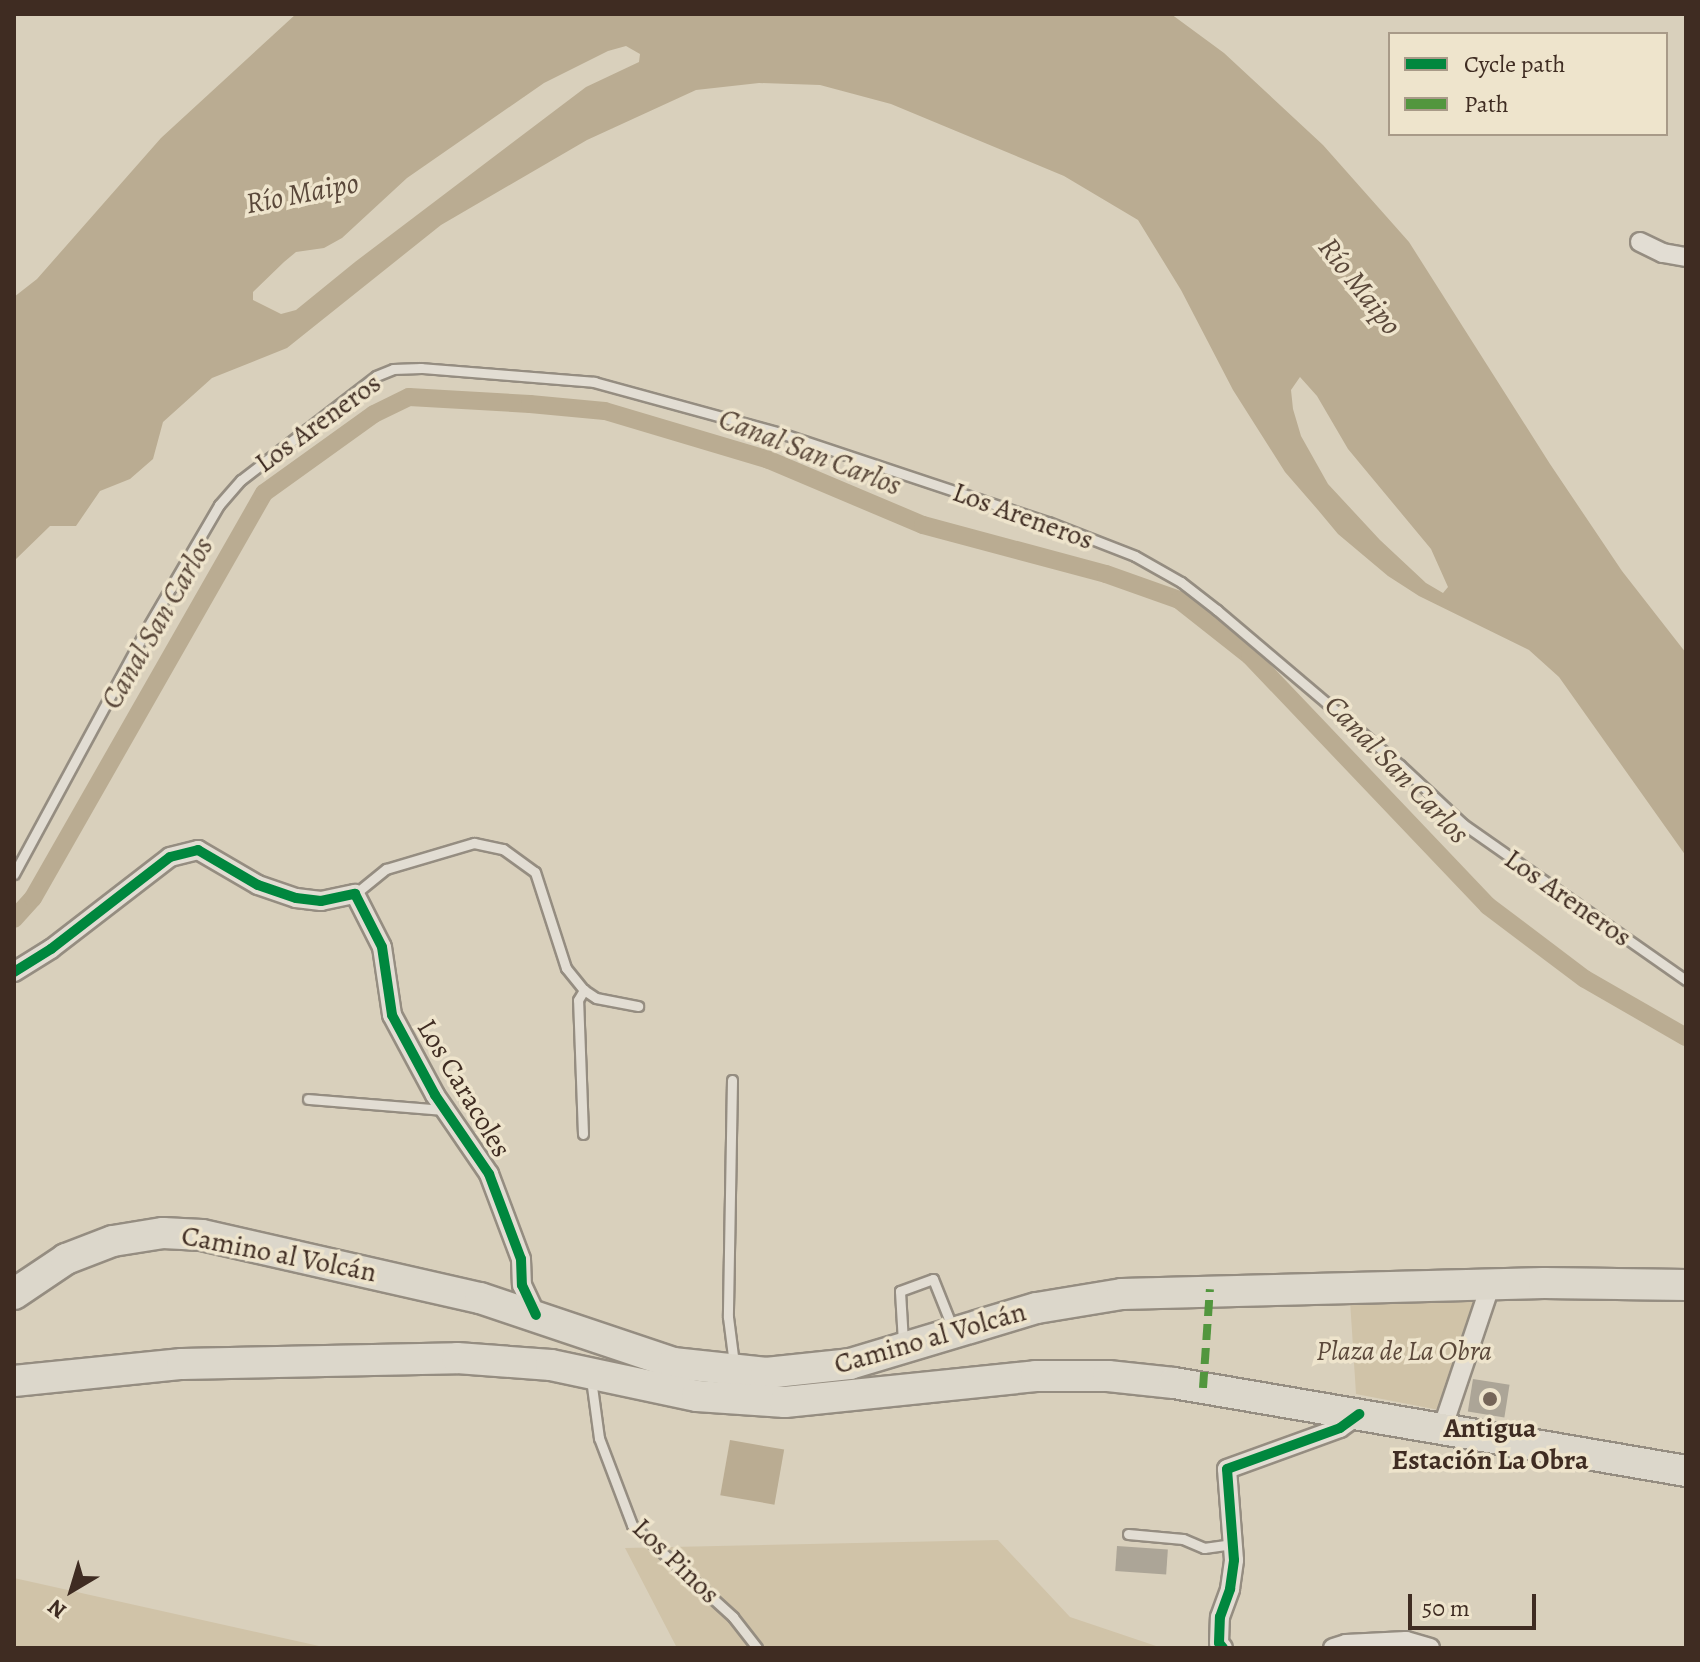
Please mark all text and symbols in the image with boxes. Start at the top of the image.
legend [1388,32,1668,136]
text: Cycle path [1464,48,1565,80]
text: Path [1464,88,1509,120]
water label: Río Maipo [243,164,361,222]
water label: Río Maipo [1311,230,1409,342]
street label: Los Areneros [249,366,387,480]
water label: Canal San Carlos [714,401,906,503]
street label: Los Areneros [948,475,1098,557]
water label: Canal San Carlos [93,531,221,715]
water label: Canal San Carlos [1317,687,1477,851]
street label: Los Areneros [1498,842,1638,954]
street label: Los Caracoles [410,1013,518,1163]
street label: Camino al Volcán [179,1219,379,1289]
street label: Camino al Volcán [830,1295,1030,1381]
park label: Plaza de La Obra [1316,1334,1492,1368]
marker: Antigua Estación La Obra [1481,1390,1499,1408]
place label: Antigua Estación La Obra [1391,1411,1589,1477]
street label: Los Pinos [625,1511,727,1611]
north arrow [32,1550,112,1630]
scale bar [1412,1578,1540,1628]
text: N [42,1592,73,1626]
text: 50 m [1422,1592,1470,1624]

